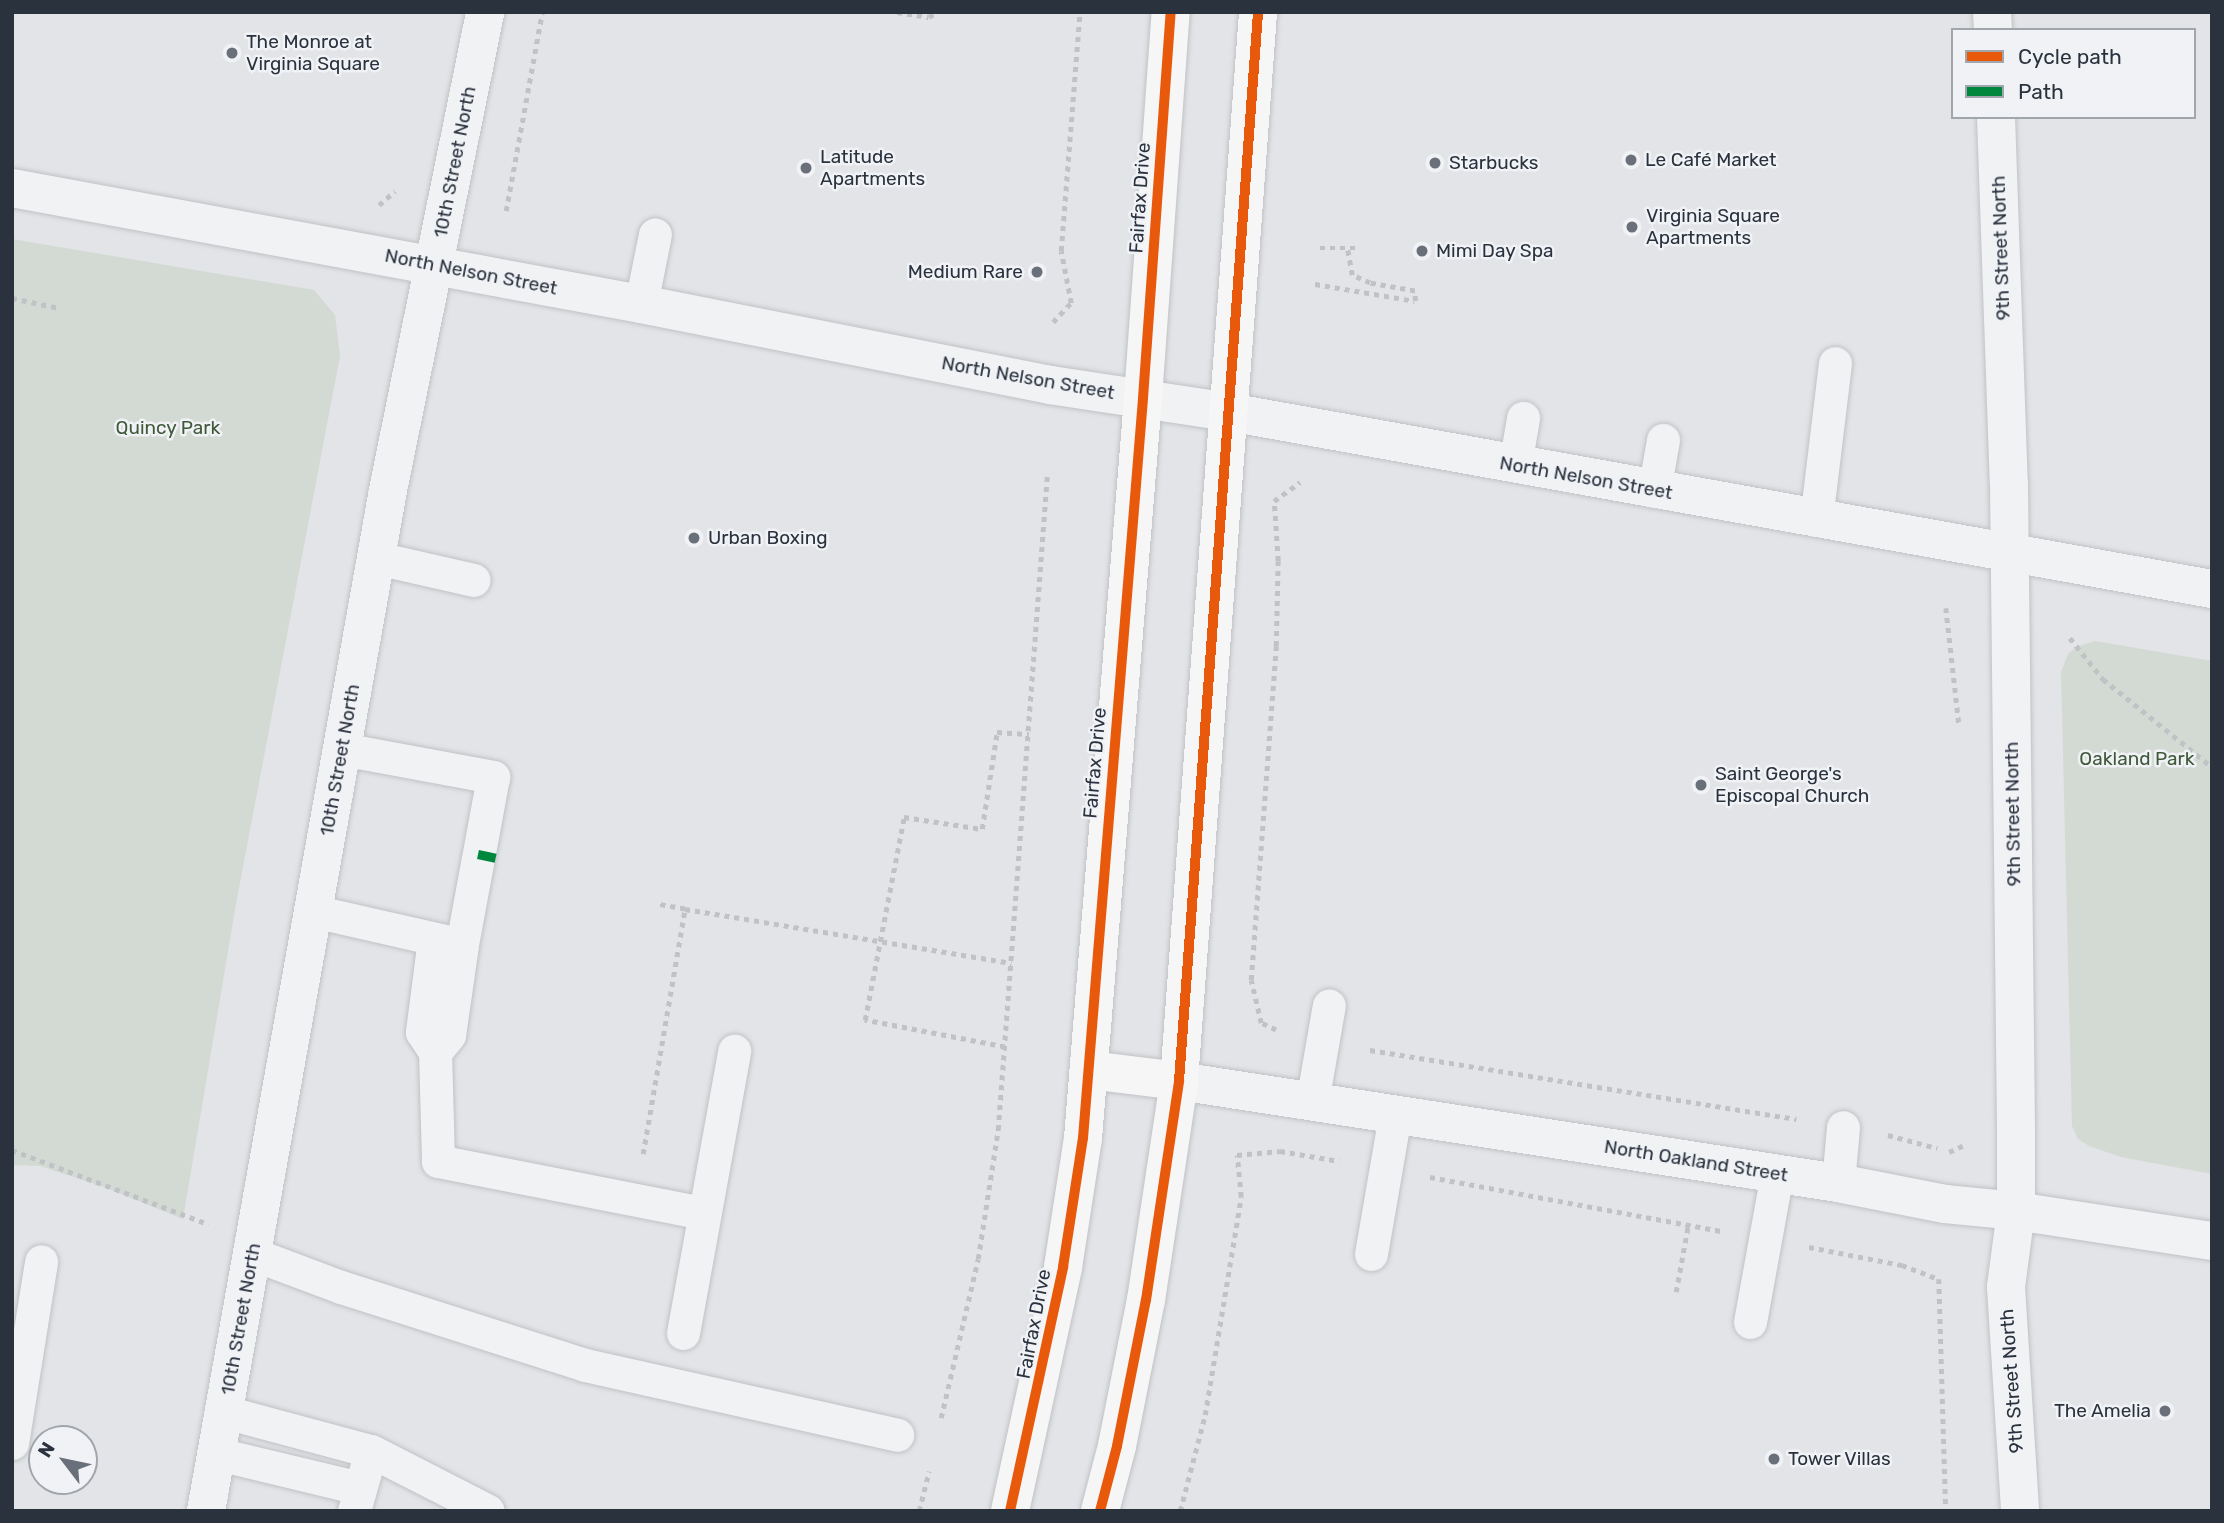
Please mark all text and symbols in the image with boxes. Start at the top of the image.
legend [1951,28,2196,119]
place label: The Monroe at Virginia Square [246,31,380,75]
text: Cycle path [2018,44,2122,69]
marker: The Monroe at Virginia Square [224,45,240,61]
text: Path [2018,79,2064,104]
street label: 10th Street North [429,84,481,240]
street label: Fairfax Drive [1125,142,1155,254]
place label: Latitude Apartments [820,146,925,190]
place label: Le Café Market [1645,149,1776,171]
place label: Starbucks [1449,152,1538,174]
marker: Le Café Market [1623,152,1639,168]
marker: Starbucks [1427,155,1443,171]
marker: Latitude Apartments [798,160,814,176]
street label: 9th Street North [1987,175,2015,321]
place label: Virginia Square Apartments [1646,205,1780,249]
marker: Virginia Square Apartments [1624,219,1640,235]
place label: Mimi Day Spa [1436,240,1554,262]
marker: Mimi Day Spa [1414,243,1430,259]
street label: North Nelson Street [383,244,559,300]
place label: Medium Rare [908,261,1023,283]
marker: Medium Rare [1029,264,1045,280]
street label: North Nelson Street [940,352,1116,404]
park label: Quincy Park [115,417,221,439]
street label: North Nelson Street [1498,452,1674,504]
place label: Urban Boxing [708,527,828,549]
marker: Urban Boxing [686,530,702,546]
street label: 10th Street North [315,682,365,838]
street label: Fairfax Drive [1079,707,1111,819]
street label: 9th Street North [2000,741,2026,887]
park label: Oakland Park [2079,748,2195,770]
place label: Saint George's Episcopal Church [1715,763,1869,807]
marker: Saint George's Episcopal Church [1693,777,1709,793]
street label: North Oakland Street [1603,1135,1789,1187]
street label: 10th Street North [216,1241,266,1397]
street label: Fairfax Drive [1012,1267,1056,1381]
street label: 9th Street North [1996,1308,2028,1454]
place label: The Amelia [2054,1400,2151,1422]
marker: The Amelia [2157,1403,2173,1419]
north arrow [28,1425,98,1495]
text: N [33,1438,60,1462]
place label: Tower Villas [1788,1448,1892,1470]
marker: Tower Villas [1766,1451,1782,1467]

